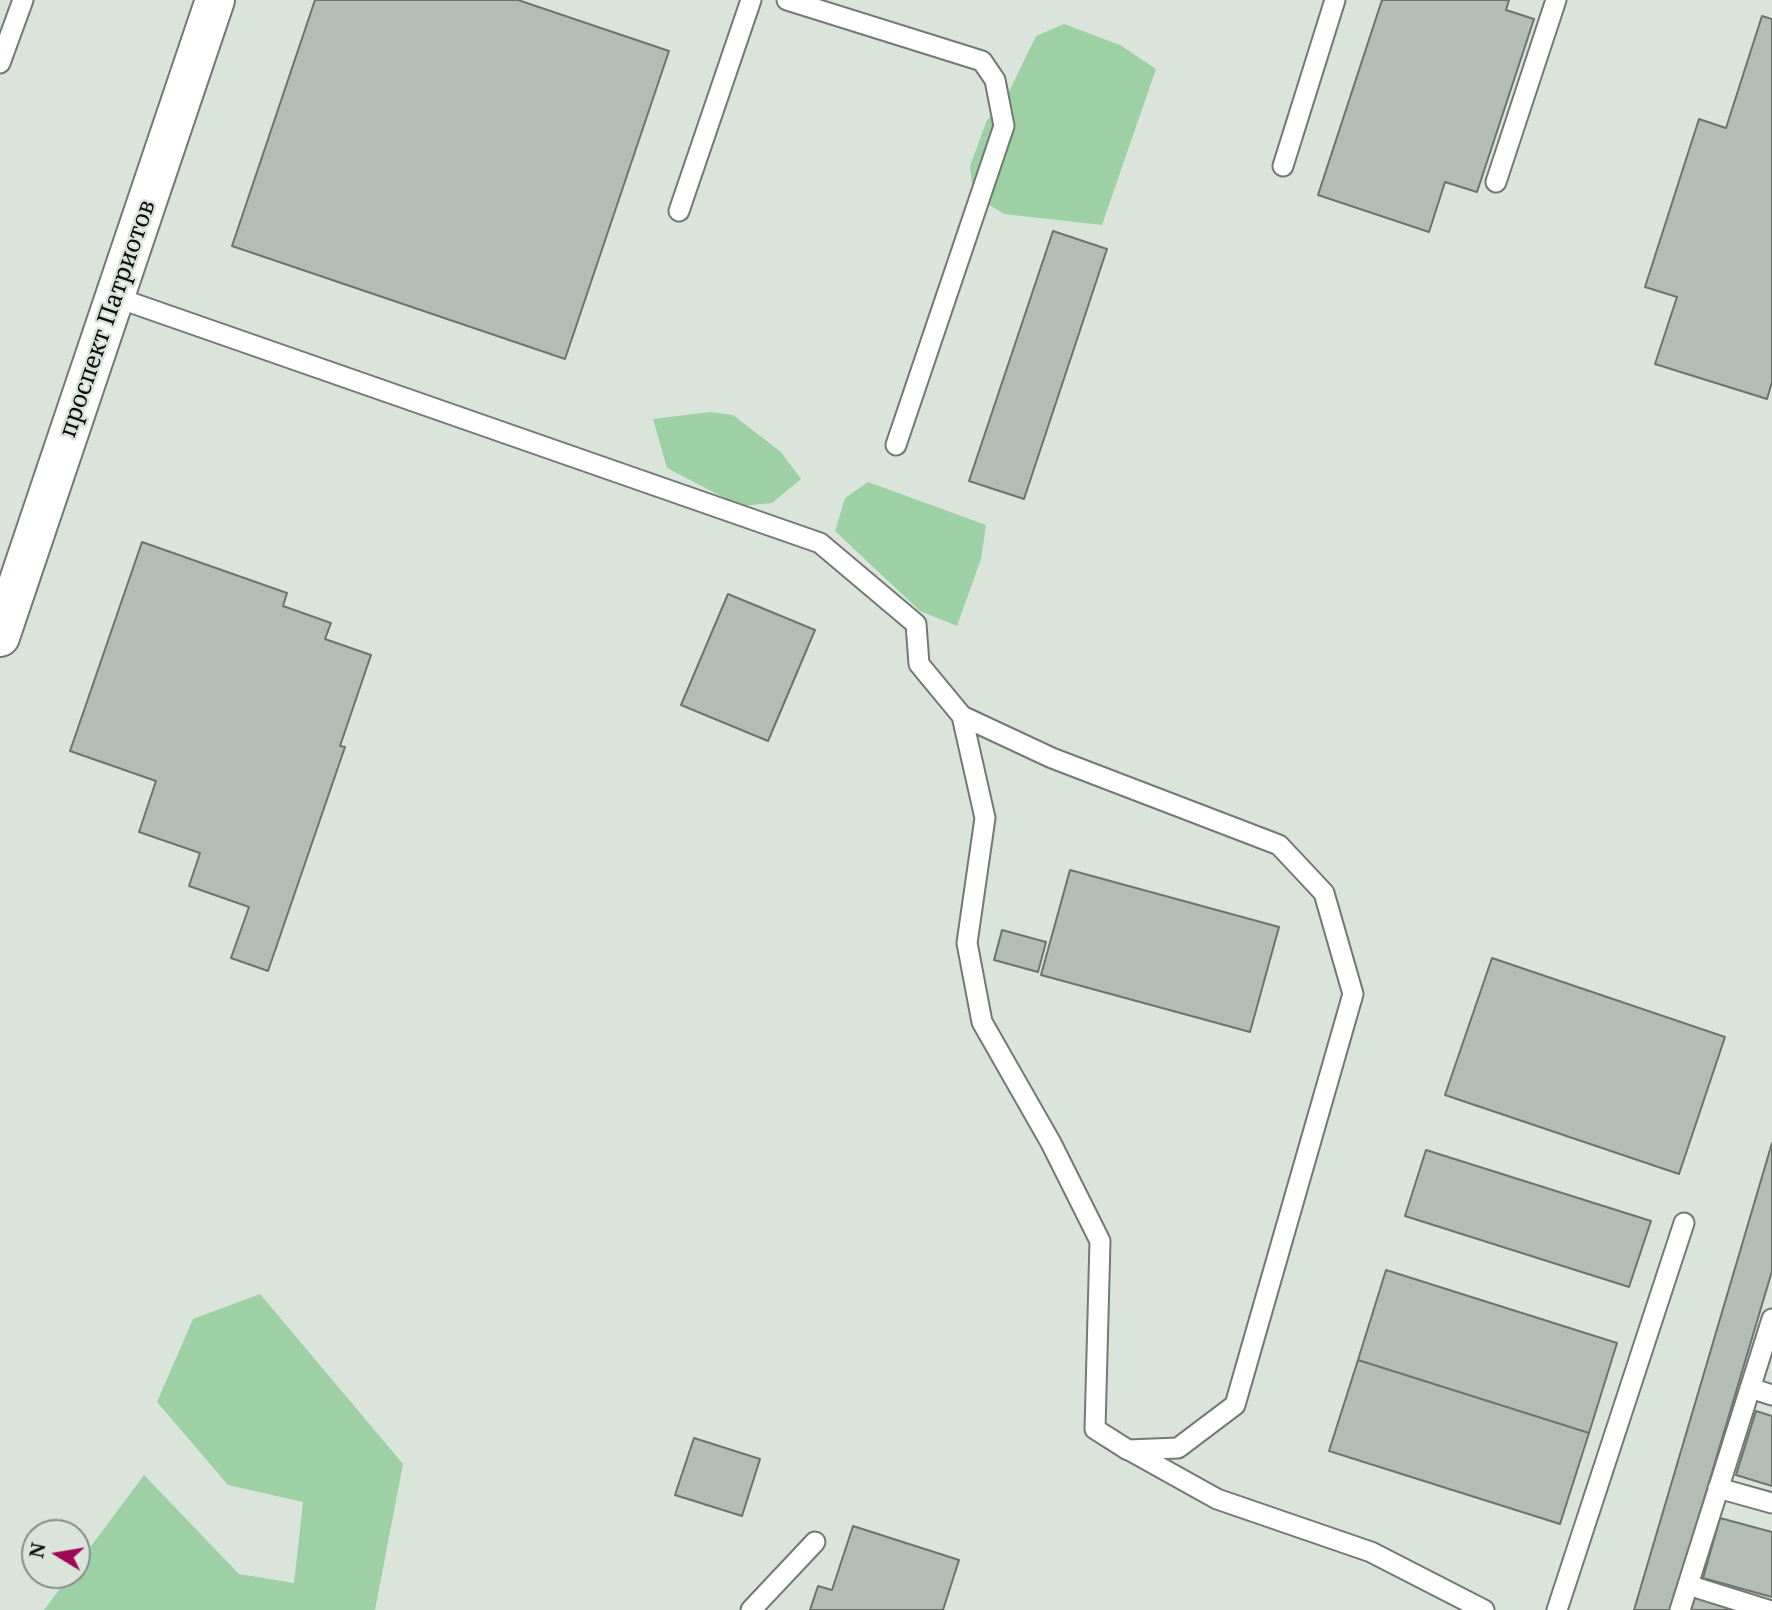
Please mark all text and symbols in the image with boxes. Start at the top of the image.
street label: проспект Патриотов [54,197,162,441]
north arrow [21,1519,91,1589]
text: N [23,1541,52,1560]

